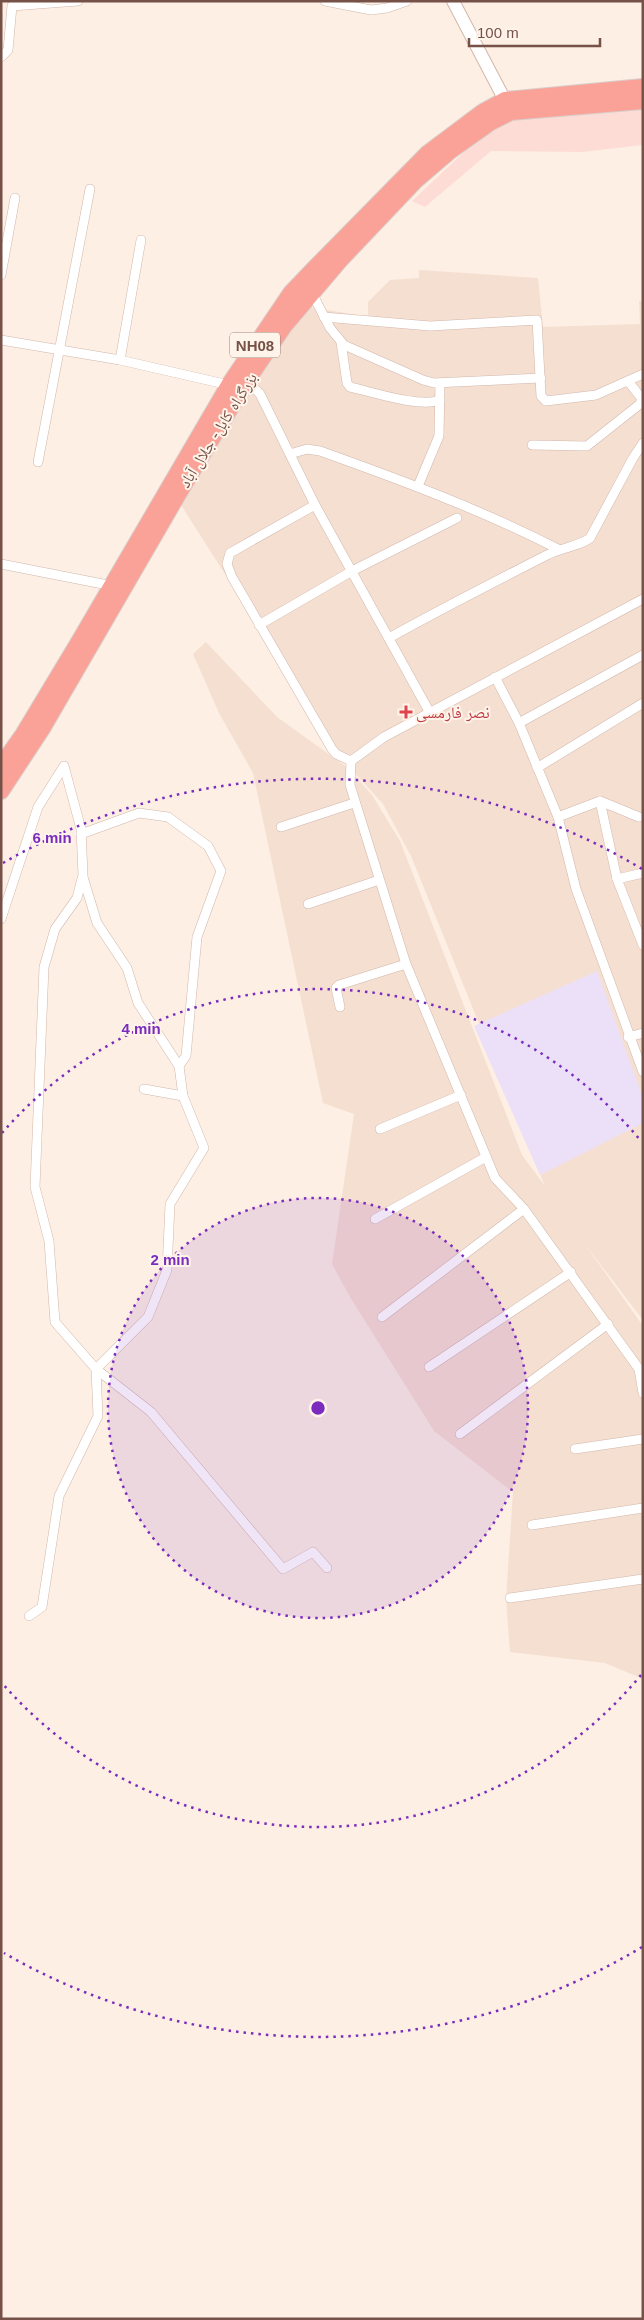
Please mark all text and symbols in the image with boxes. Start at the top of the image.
scale bar [469,15,600,47]
text: 100 m [477,24,519,41]
road number: NH08 [230,332,280,358]
street label: بزرگراه کابل- جلال آباد [176,370,262,492]
place label: نصر فارمسی [416,704,490,723]
marker: نصر فارمسی [400,706,412,718]
text: 6 min [32,829,72,846]
text: 4 min [121,1020,161,1037]
text: 2 min [150,1251,190,1268]
centre of rings [309,1399,327,1417]

